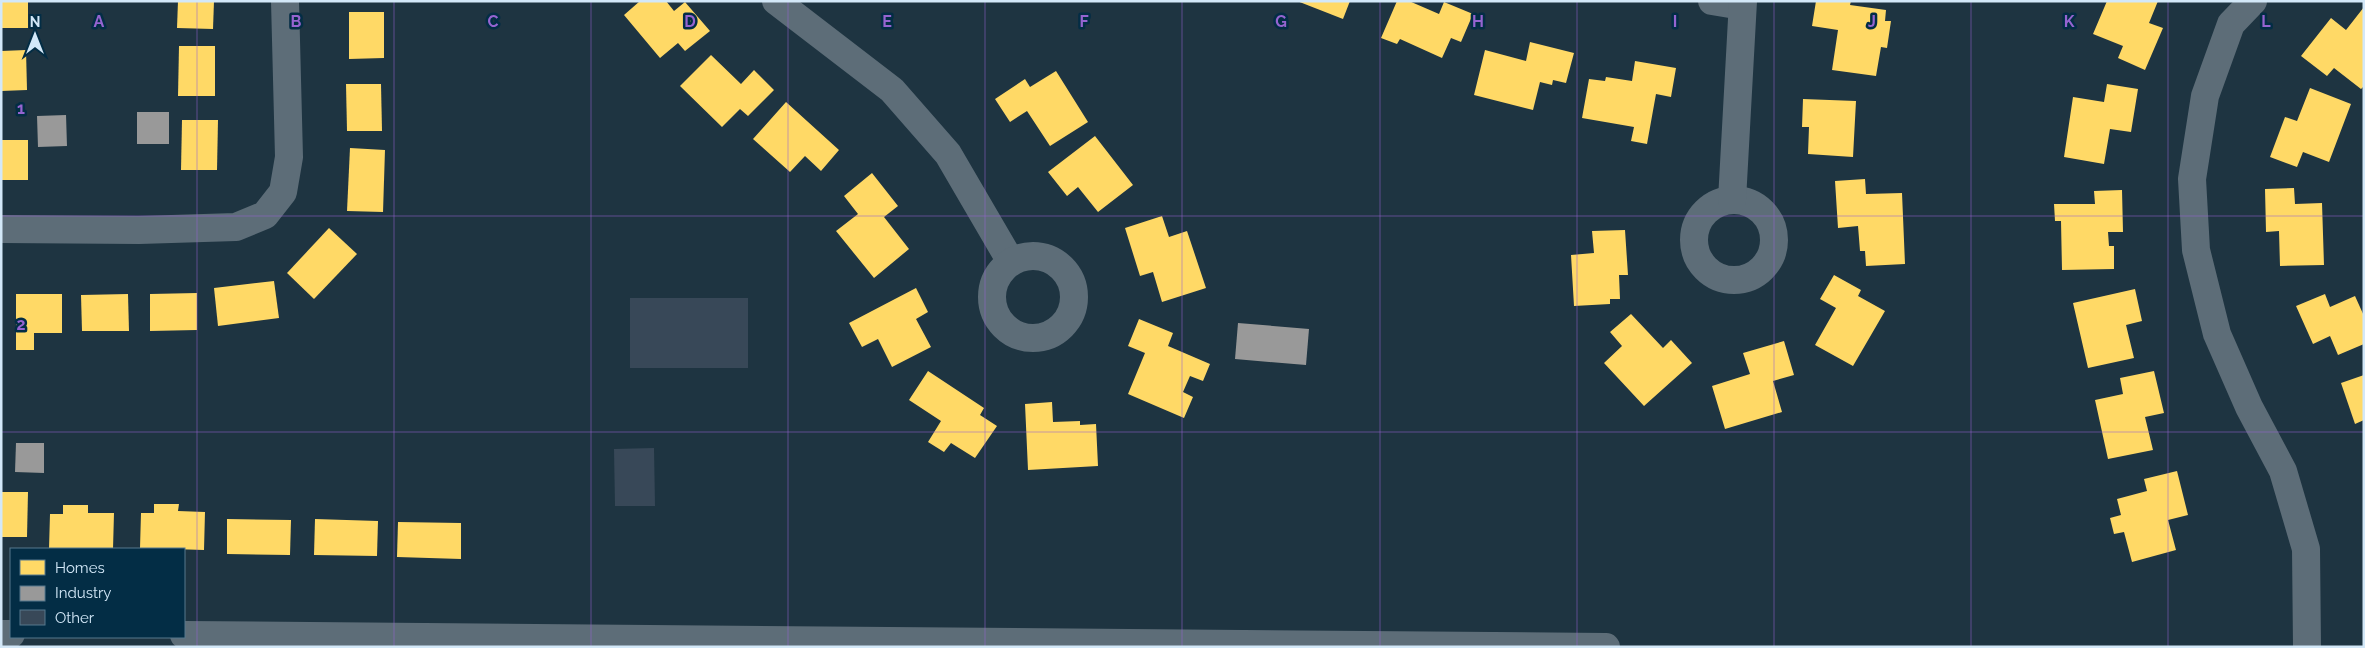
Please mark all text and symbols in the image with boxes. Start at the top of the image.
north arrow [10,10,60,60]
text: A [94,12,105,31]
text: B [291,12,302,31]
text: C [488,12,499,31]
text: D [684,12,696,31]
text: E [882,12,892,31]
text: F [1079,12,1089,31]
text: G [1275,12,1287,31]
text: H [1472,12,1484,31]
text: I [1673,12,1677,31]
text: J [1868,12,1876,31]
text: K [2064,12,2075,31]
text: L [2261,12,2271,31]
text: N [30,14,40,30]
text: 1 [17,99,25,118]
text: 2 [16,315,26,334]
legend [10,548,185,638]
text: Homes [55,559,105,577]
text: Industry [55,584,111,602]
text: Other [55,609,95,627]

